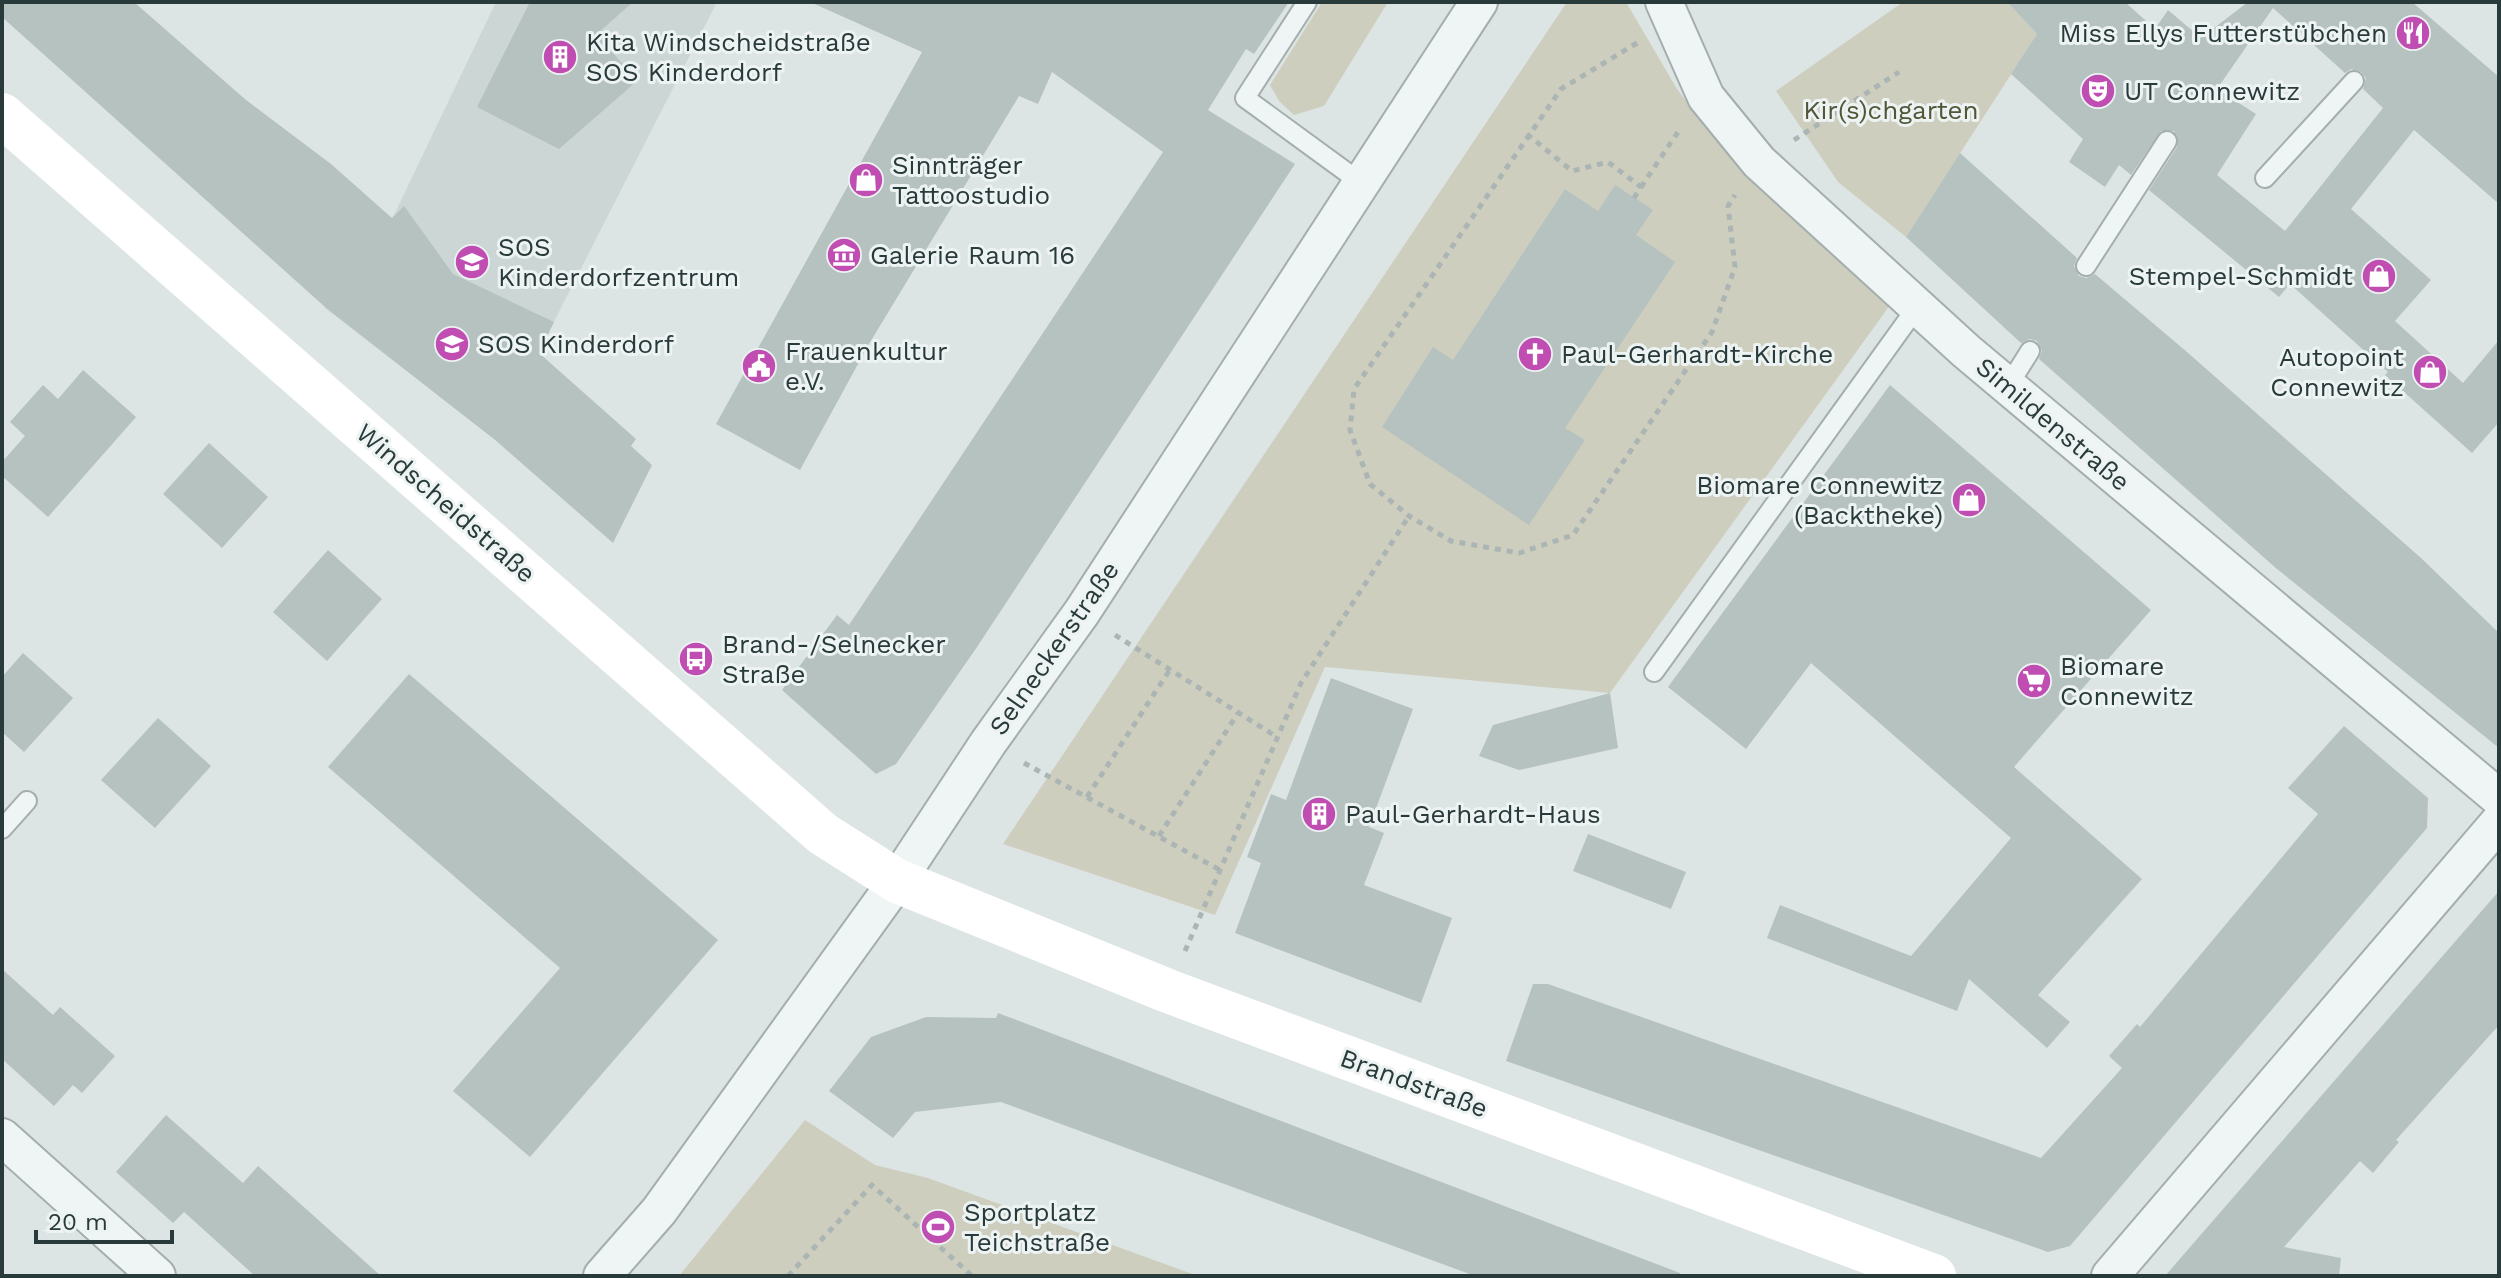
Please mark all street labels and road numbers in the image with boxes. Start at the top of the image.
street label: Simildenstraße [1970,351,2136,497]
street label: Windscheidstraße [350,417,542,589]
street label: Selneckerstraße [983,555,1125,741]
street label: Brandstraße [1336,1042,1492,1124]

